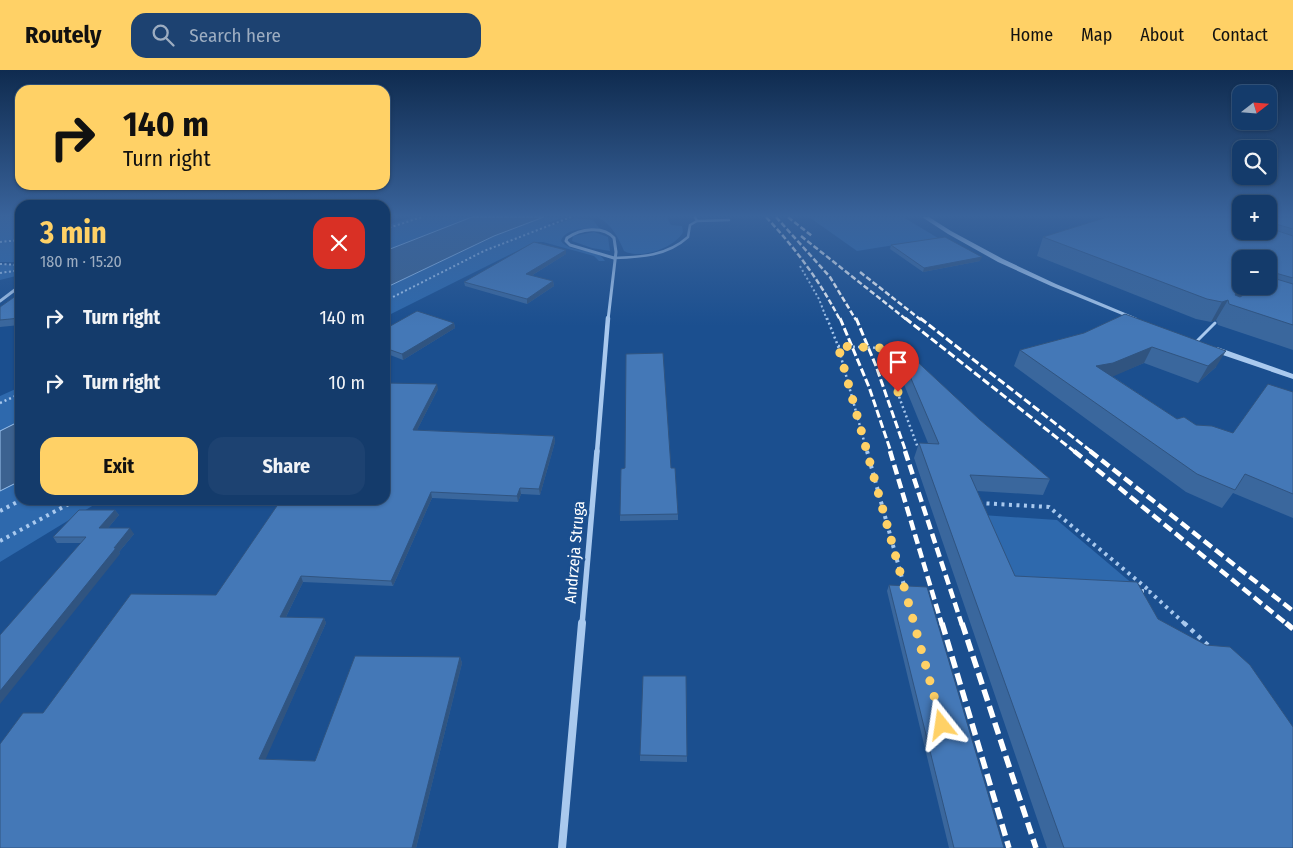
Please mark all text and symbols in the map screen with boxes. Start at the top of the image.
search box [131,13,481,58]
text: Routely [25,21,101,49]
icon: search [149,21,177,49]
text: Search here [189,24,281,47]
text: Home [1010,24,1053,46]
text: Map [1081,24,1112,46]
text: About [1140,24,1184,46]
text: Contact [1212,24,1268,46]
north arrow [1232,85,1278,130]
map controls [1232,85,1277,295]
text: 140 m [123,103,209,145]
icon: right [40,105,105,170]
button: search [1232,140,1277,185]
text: Turn right [123,145,211,172]
button: + [1232,195,1277,240]
text: 3 min [40,215,107,251]
button: close [313,217,365,269]
button: − [1232,250,1277,295]
text: 180 m · 15:20 [40,252,122,271]
icon: right [40,304,68,332]
text: Turn right [83,306,160,329]
text: 140 m [319,306,365,329]
pin [877,341,919,392]
icon: arrive [884,348,912,376]
icon: right [40,369,68,397]
text: Turn right [83,371,160,394]
text: 10 m [329,371,365,394]
button: Exit [40,437,198,495]
button: Share [208,437,365,495]
street label: Andrzeja Struga [561,500,588,604]
position arrow [915,698,967,750]

